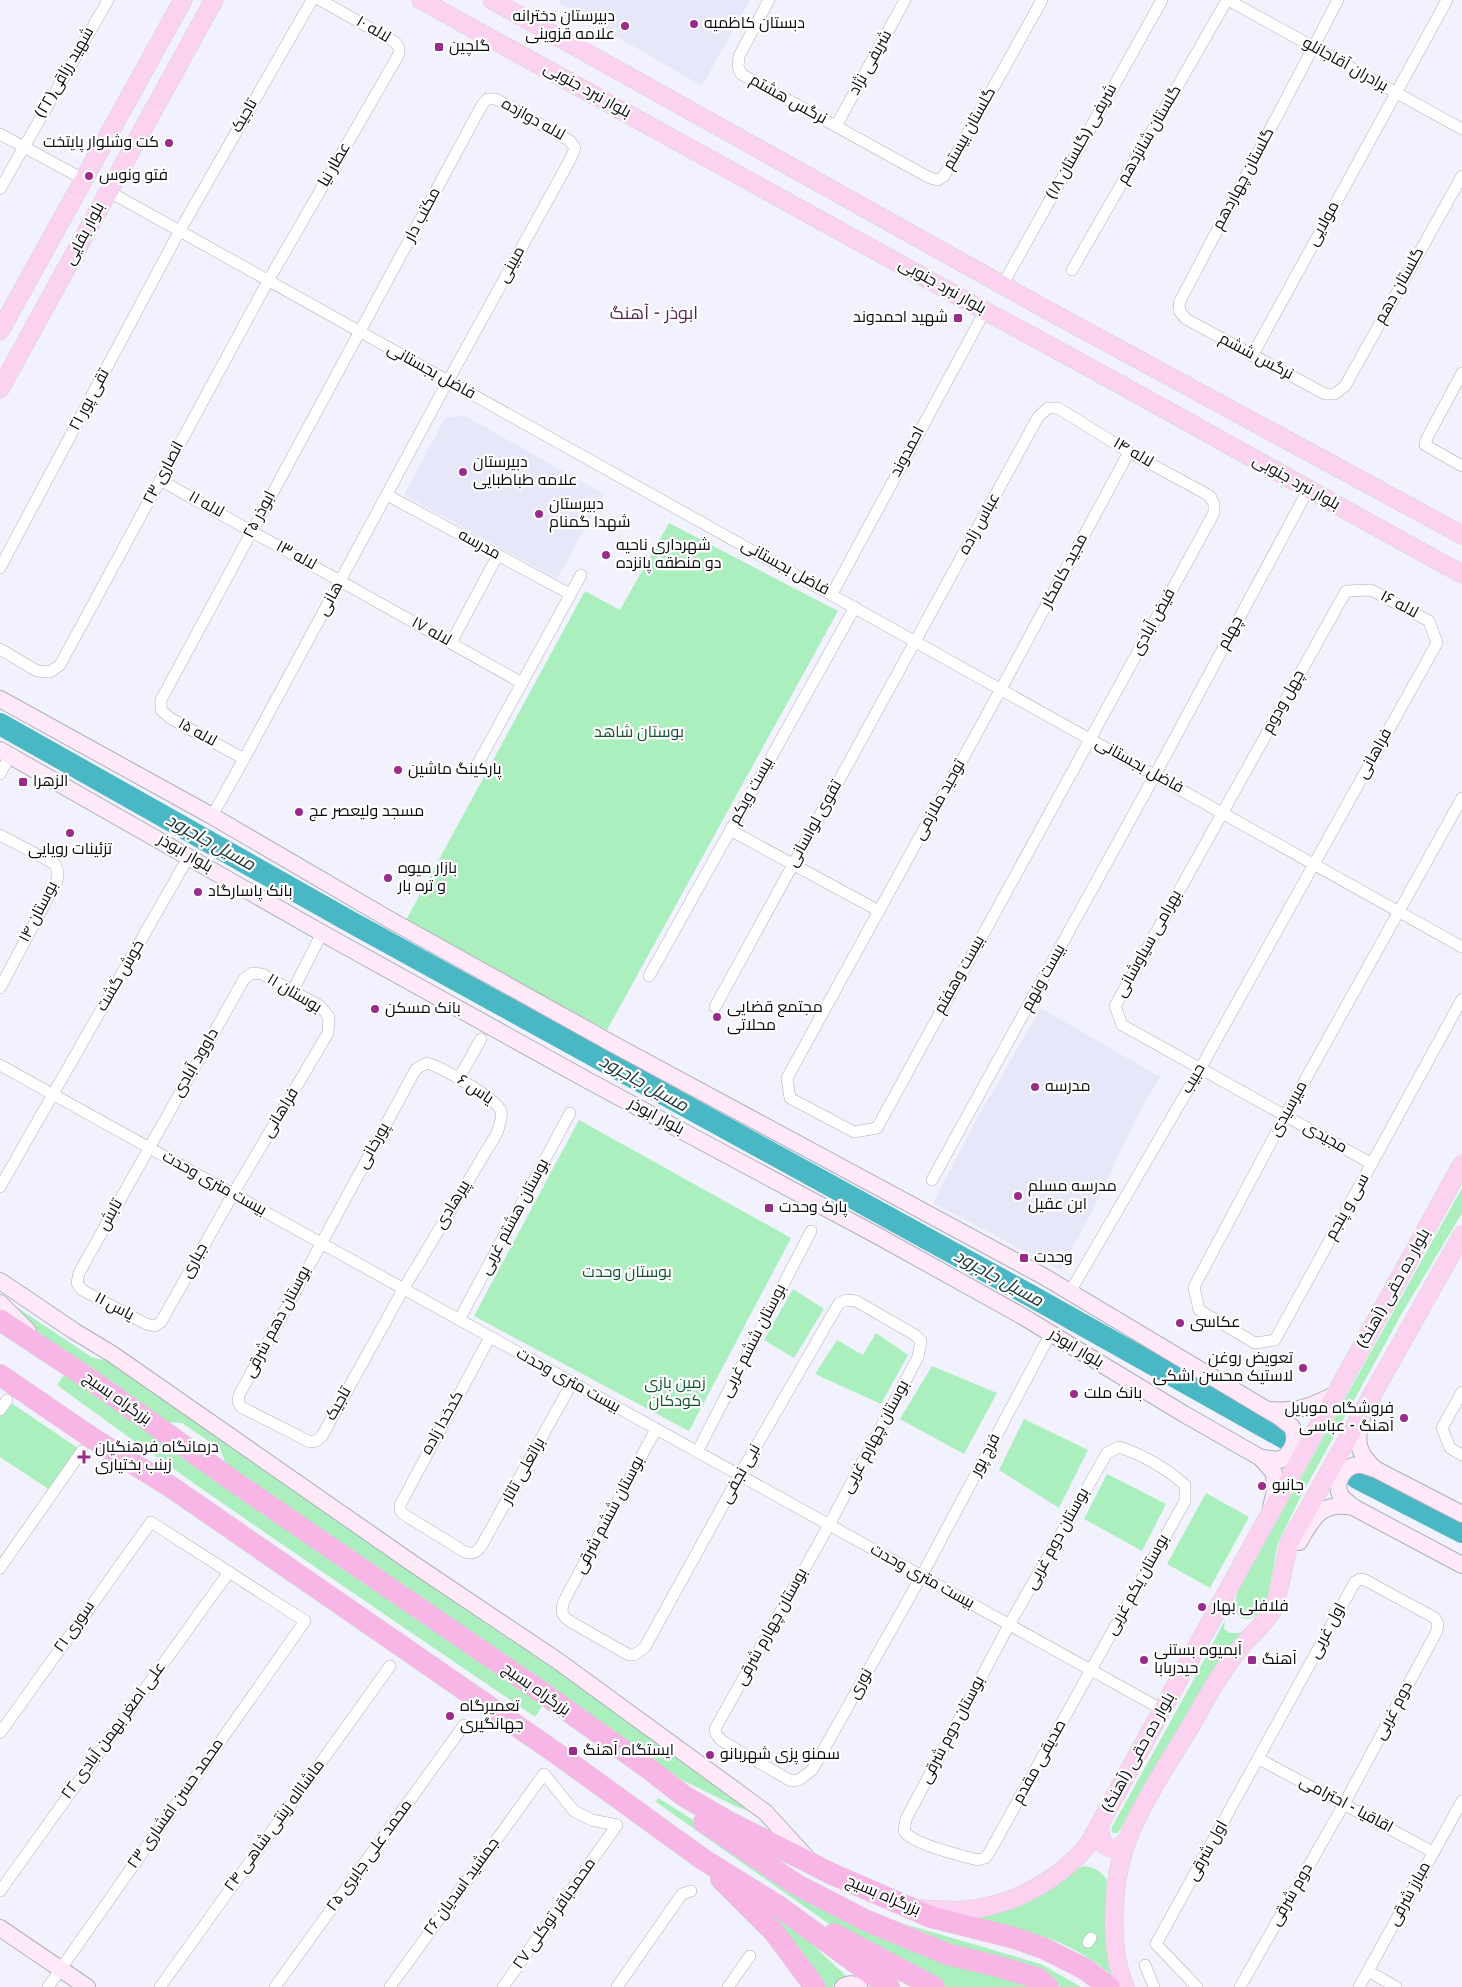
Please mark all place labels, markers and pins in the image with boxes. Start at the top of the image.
place label: دبیرستان دخترانه علامه قزوینی [512,7,615,45]
place label: دبستان کاظمیه [704,14,805,34]
marker: دبستان کاظمیه [688,18,700,30]
marker: دبیرستان دخترانه علامه قزوینی [619,20,631,32]
place label: گلچین [449,37,490,57]
marker: گلچین [433,41,445,53]
place label: کت وشلوار پایتخت [43,133,159,153]
marker: کت وشلوار پایتخت [163,137,175,149]
place label: فتو ونوس [99,166,168,186]
marker: فتو ونوس [83,170,95,182]
place label: شهید احمدوند [853,308,948,328]
marker: شهید احمدوند [952,312,964,324]
place label: دبیرستان علامه طباطبایی [473,453,578,491]
marker: دبیرستان علامه طباطبایی [457,466,469,478]
place label: دبیرستان شهدا گمنام [549,495,630,533]
marker: دبیرستان شهدا گمنام [533,508,545,520]
place label: شهرداری ناحیه دو منطقه پانزده [616,536,722,574]
marker: شهرداری ناحیه دو منطقه پانزده [600,549,612,561]
place label: پارکینگ ماشین [408,760,502,780]
marker: پارکینگ ماشین [392,764,404,776]
place label: الزهرا [33,772,68,792]
marker: الزهرا [17,776,29,788]
place label: مسجد ولیعصر عج [309,802,424,822]
marker: مسجد ولیعصر عج [293,806,305,818]
marker: تزئینات رویایی [64,827,76,839]
place label: تزئینات رویایی [28,840,113,860]
place label: بازار میوه و تره بار [397,859,457,897]
marker: بازار میوه و تره بار [382,872,394,884]
place label: بانک پاسارگاد [208,882,293,902]
marker: بانک پاسارگاد [192,886,204,898]
place label: مجتمع قضایی محلاتی [727,998,823,1036]
place label: بانک مسکن [385,999,461,1019]
marker: بانک مسکن [369,1003,381,1015]
marker: مجتمع قضایی محلاتی [711,1011,723,1023]
place label: مدرسه [1045,1077,1091,1097]
marker: مدرسه [1029,1081,1041,1093]
place label: مدرسه مسلم ابن عقیل [1028,1177,1117,1215]
marker: مدرسه مسلم ابن عقیل [1012,1190,1024,1202]
place label: پارک وحدت [779,1198,848,1218]
marker: پارک وحدت [763,1202,775,1214]
place label: وحدت [1034,1248,1073,1268]
marker: وحدت [1018,1252,1030,1264]
place label: عکاسى [1190,1313,1241,1333]
marker: عکاسى [1174,1317,1186,1329]
place label: تعویض روغن لاستیک محسن اشکی [1153,1349,1294,1387]
marker: تعویض روغن لاستیک محسن اشکی [1297,1362,1309,1374]
place label: بانک ملت [1084,1384,1142,1404]
marker: بانک ملت [1068,1388,1080,1400]
place label: فروشگاه موبایل آهنگ - عباسی [1284,1399,1395,1437]
marker: فروشگاه موبایل آهنگ - عباسی [1398,1412,1410,1424]
place label: درمانگاه فرهنگیان زینب بختیاری [95,1438,219,1476]
marker: درمانگاه فرهنگیان زینب بختیاری [77,1450,91,1464]
place label: جانبو [1272,1476,1304,1496]
marker: جانبو [1256,1480,1268,1492]
place label: فلافلی بهار [1211,1597,1289,1617]
marker: فلافلی بهار [1196,1601,1208,1613]
place label: آبمیوه بستنی حیدربابا [1154,1641,1243,1679]
place label: آهنگ [1262,1650,1298,1670]
marker: آبمیوه بستنی حیدربابا [1138,1654,1150,1666]
marker: آهنگ [1246,1654,1258,1666]
place label: تعمیرگاه جهانگیری [460,1697,524,1735]
marker: تعمیرگاه جهانگیری [444,1710,456,1722]
place label: ایستگاه آهنگ [583,1741,674,1761]
marker: ایستگاه آهنگ [567,1745,579,1757]
place label: سمنو پزی شهربانو [720,1745,840,1765]
marker: سمنو پزی شهربانو [704,1749,716,1761]

